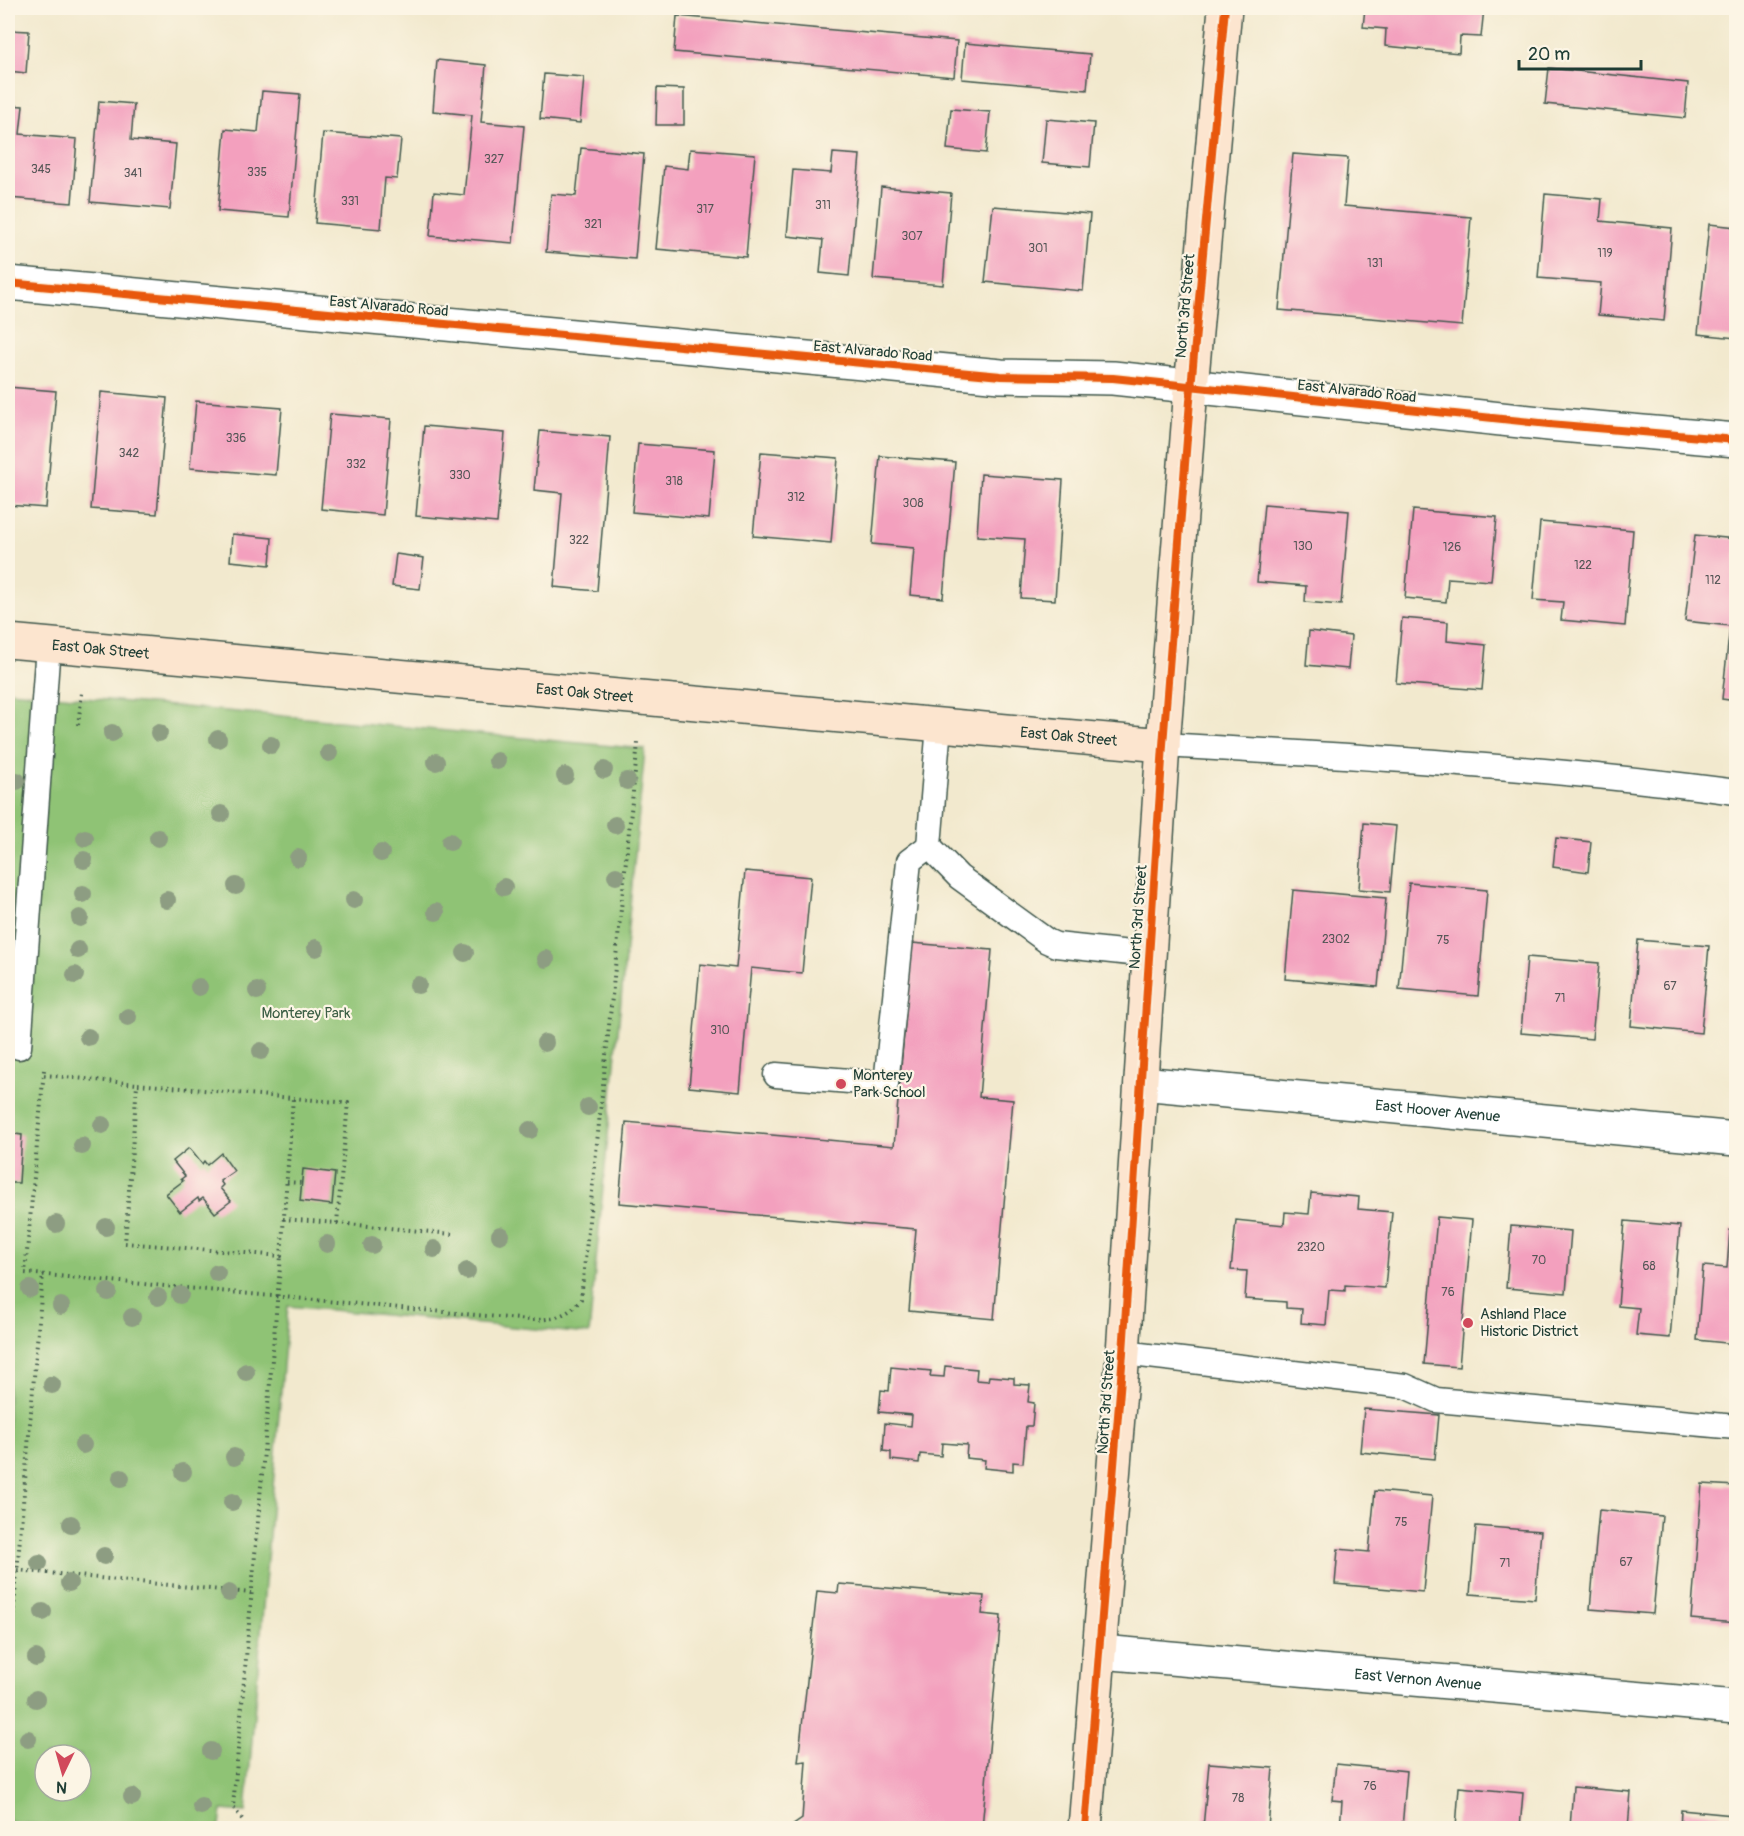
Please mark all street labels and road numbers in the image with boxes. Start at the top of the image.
street label: North 3rd Street [1171,252,1200,359]
street label: East Alvarado Road [329,292,449,321]
street label: East Alvarado Road [813,337,933,366]
street label: East Alvarado Road [1296,376,1417,407]
street label: East Oak Street [51,636,151,664]
street label: East Oak Street [535,680,635,707]
street label: East Oak Street [1019,723,1119,751]
street label: North 3rd Street [1125,863,1152,970]
street label: East Hoover Avenue [1374,1096,1502,1127]
street label: North 3rd Street [1093,1348,1120,1455]
street label: East Vernon Avenue [1354,1665,1483,1695]

